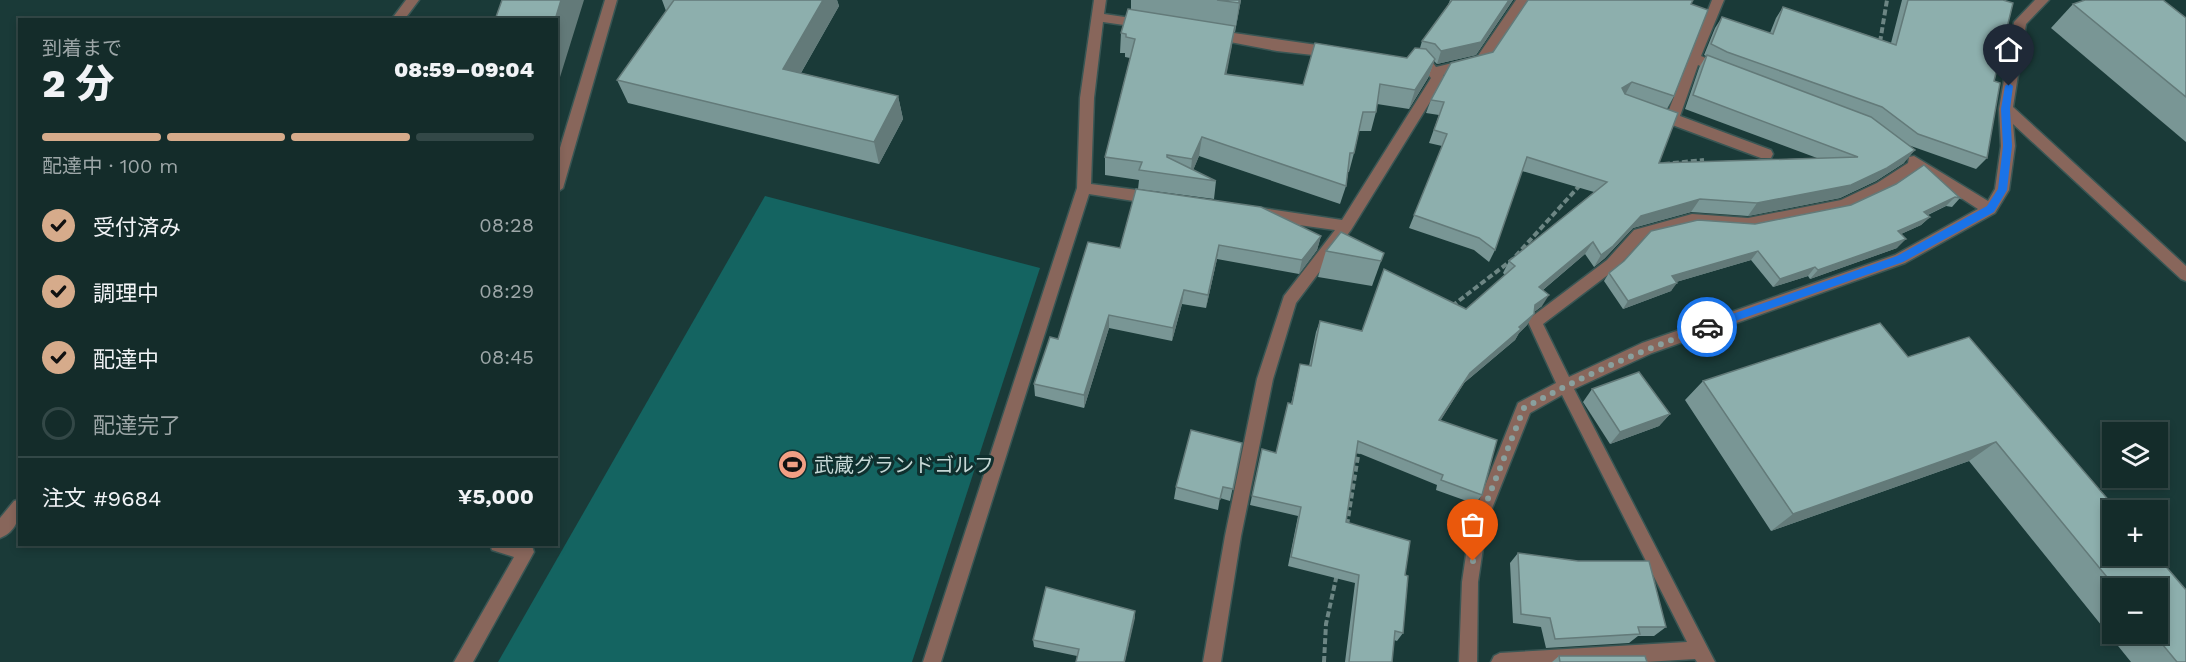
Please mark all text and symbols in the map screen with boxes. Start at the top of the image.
pin [1983,24,2034,86]
icon: home [1992,33,2025,66]
text: 到着まで [42,36,122,60]
text: 08:59–09:04 [394,57,534,82]
text: 2 分 [42,61,115,106]
text: 配達中 · 100 m [42,154,178,178]
icon: check [42,209,75,242]
text: 08:28 [479,213,534,237]
text: 受付済み [93,215,181,240]
icon: check [42,275,75,308]
text: 08:29 [479,279,534,303]
text: 調理中 [93,281,159,306]
courier [1677,297,1737,357]
icon: car [1691,311,1724,344]
icon: check [42,341,75,374]
text: 08:45 [479,345,534,369]
text: 配達中 [93,347,159,372]
text: 配達完了 [93,413,181,438]
map controls [2102,422,2168,644]
button: layers [2102,422,2168,488]
sports icon: 武蔵グランドゴルフ [777,449,809,481]
place label: 武蔵グランドゴルフ [814,453,994,477]
text: ¥5,000 [458,484,534,509]
text: 注文 #9684 [42,486,162,511]
pin [1447,499,1498,561]
button: + [2102,500,2168,566]
icon: bag [1456,508,1489,541]
button: − [2102,578,2168,644]

